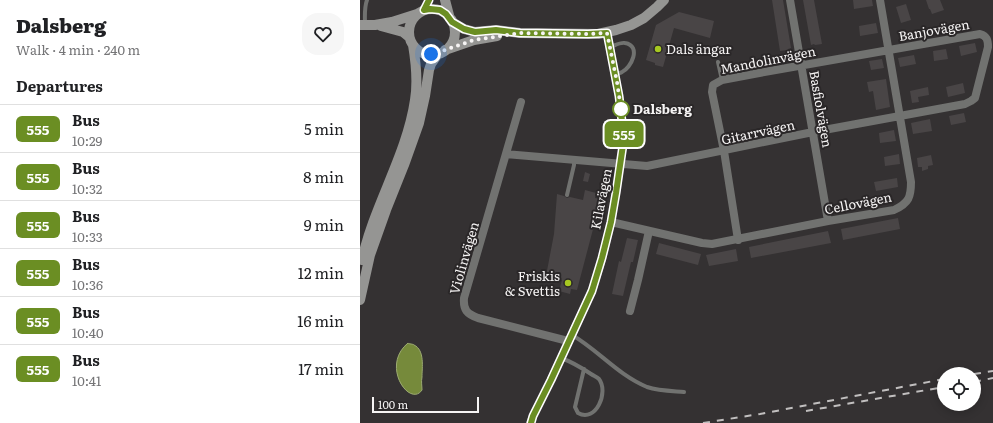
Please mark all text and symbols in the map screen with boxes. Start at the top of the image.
text: Dalsberg [16,11,106,39]
button: heart [302,13,344,55]
street label: Banjovägen [897,14,971,45]
place label: Dals ängar [666,39,732,58]
text: Walk · 4 min · 240 m [16,40,140,59]
street label: Mandolinvägen [719,41,818,78]
your location [421,44,441,64]
marker: Dals ängar [653,44,663,54]
street label: Basfiolvägen [805,69,838,149]
text: Departures [16,74,103,97]
place label: Dalsberg [633,99,692,118]
marker: Dalsberg [612,100,630,118]
text: Bus [72,108,100,131]
street label: Gitarrvägen [719,114,797,149]
text: 5 min [304,117,344,140]
text: 555 [27,119,49,139]
line badge: 555 [601,121,647,147]
text: 555 [613,124,635,144]
text: 10:29 [72,131,102,150]
text: Bus [72,156,100,179]
text: 8 min [303,165,344,188]
street label: Kilavägen [585,166,616,231]
text: 555 [27,167,49,187]
text: 10:32 [72,179,102,198]
street label: Cellovägen [823,187,894,218]
text: Bus [72,204,100,227]
text: 9 min [304,213,344,236]
text: 555 [27,215,49,235]
street label: Violinvägen [444,219,483,296]
text: 10:33 [72,227,103,246]
text: Bus [72,252,100,275]
text: 12 min [298,261,344,284]
text: 555 [27,263,49,283]
place label: Friskis & Svettis [505,266,560,300]
text: 10:36 [72,275,103,294]
marker: Friskis & Svettis [563,278,573,288]
text: Bus [72,300,100,323]
text: 16 min [297,309,344,332]
text: 555 [27,311,49,331]
text: 10:40 [72,323,104,342]
text: Bus [72,348,100,371]
text: 17 min [298,357,344,380]
text: 555 [27,359,49,379]
map controls [937,367,981,411]
button: locate [937,367,981,411]
text: 10:41 [72,371,101,390]
scale bar [372,395,479,414]
text: 100 m [378,396,408,412]

